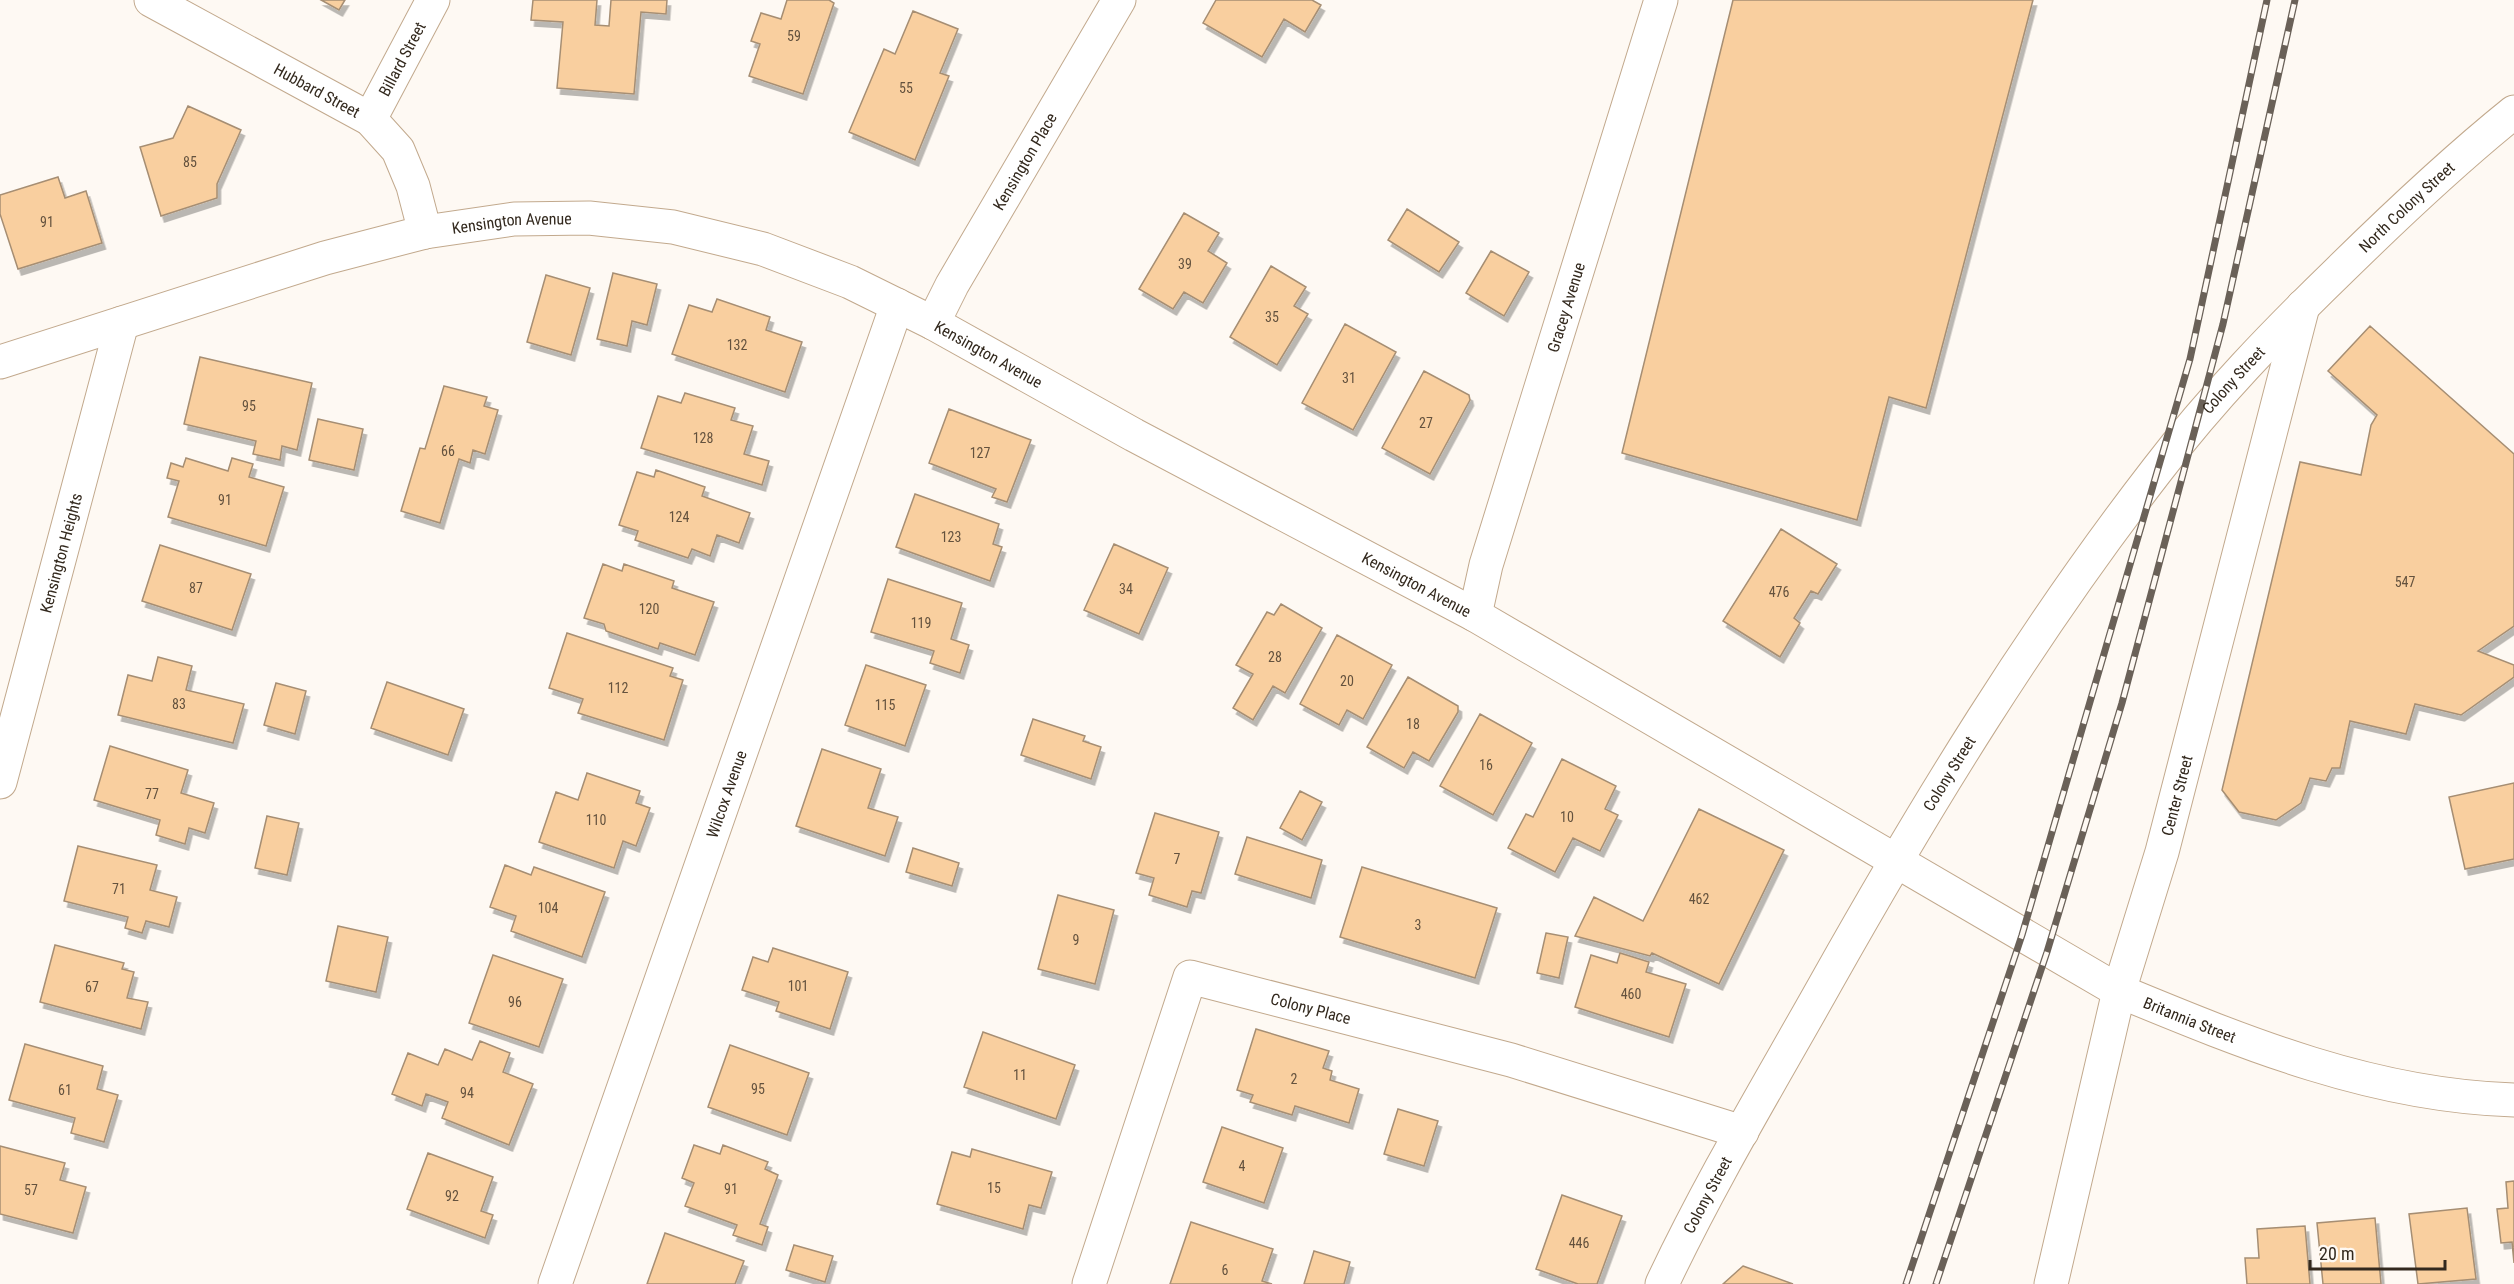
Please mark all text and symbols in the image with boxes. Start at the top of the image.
street label: Billard Street [375,19,430,99]
house number: 59 [787,28,801,44]
street label: Hubbard Street [271,60,363,122]
house number: 55 [899,80,913,96]
street label: Kensington Place [989,109,1061,213]
house number: 85 [183,154,197,170]
street label: North Colony Street [2355,158,2459,256]
street label: Kensington Avenue [451,209,572,238]
house number: 91 [40,214,54,230]
house number: 39 [1178,256,1192,272]
street label: Gracey Avenue [1543,260,1589,355]
house number: 35 [1265,309,1279,325]
street label: Kensington Avenue [931,317,1046,392]
house number: 132 [727,337,747,353]
street label: Colony Street [2198,342,2269,418]
house number: 31 [1342,370,1356,386]
house number: 95 [242,398,256,414]
house number: 27 [1419,415,1433,431]
house number: 128 [693,430,713,446]
house number: 66 [441,443,455,459]
house number: 127 [970,445,990,461]
street label: Kensington Heights [36,491,86,615]
house number: 91 [218,492,232,508]
house number: 124 [669,509,689,525]
house number: 123 [941,529,961,545]
street label: Kensington Avenue [1359,548,1474,621]
house number: 547 [2395,574,2415,590]
house number: 87 [189,580,203,596]
house number: 34 [1119,581,1133,597]
house number: 476 [1769,584,1789,600]
house number: 120 [639,601,659,617]
house number: 119 [911,615,931,631]
house number: 28 [1268,649,1282,665]
house number: 20 [1340,673,1354,689]
house number: 112 [608,680,628,696]
house number: 83 [172,696,186,712]
house number: 115 [875,697,895,713]
house number: 18 [1406,716,1420,732]
street label: Colony Street [1919,732,1980,814]
street label: Wilcox Avenue [703,748,751,841]
street label: Center Street [2158,753,2197,838]
house number: 16 [1479,757,1493,773]
house number: 77 [145,786,159,802]
house number: 10 [1560,809,1574,825]
house number: 110 [586,812,606,828]
house number: 7 [1174,851,1181,867]
house number: 71 [112,881,126,897]
house number: 462 [1689,891,1709,907]
house number: 104 [538,900,558,916]
house number: 3 [1415,917,1421,933]
house number: 9 [1073,932,1079,948]
house number: 101 [788,978,808,994]
house number: 67 [85,979,99,995]
house number: 460 [1621,986,1641,1002]
street label: Colony Place [1269,989,1353,1028]
street label: Britannia Street [2141,993,2239,1047]
house number: 96 [508,994,522,1010]
house number: 11 [1013,1067,1027,1083]
house number: 2 [1291,1071,1298,1087]
house number: 95 [751,1081,765,1097]
house number: 61 [58,1082,72,1098]
house number: 94 [460,1085,474,1101]
street label: Colony Street [1679,1153,1736,1237]
house number: 4 [1239,1158,1246,1174]
house number: 15 [987,1180,1001,1196]
house number: 91 [724,1181,738,1197]
house number: 57 [24,1182,38,1198]
house number: 92 [445,1188,459,1204]
scale bar [2310,1233,2445,1271]
house number: 446 [1569,1235,1589,1251]
text: 20 m [2319,1243,2354,1264]
house number: 6 [1222,1262,1229,1278]

